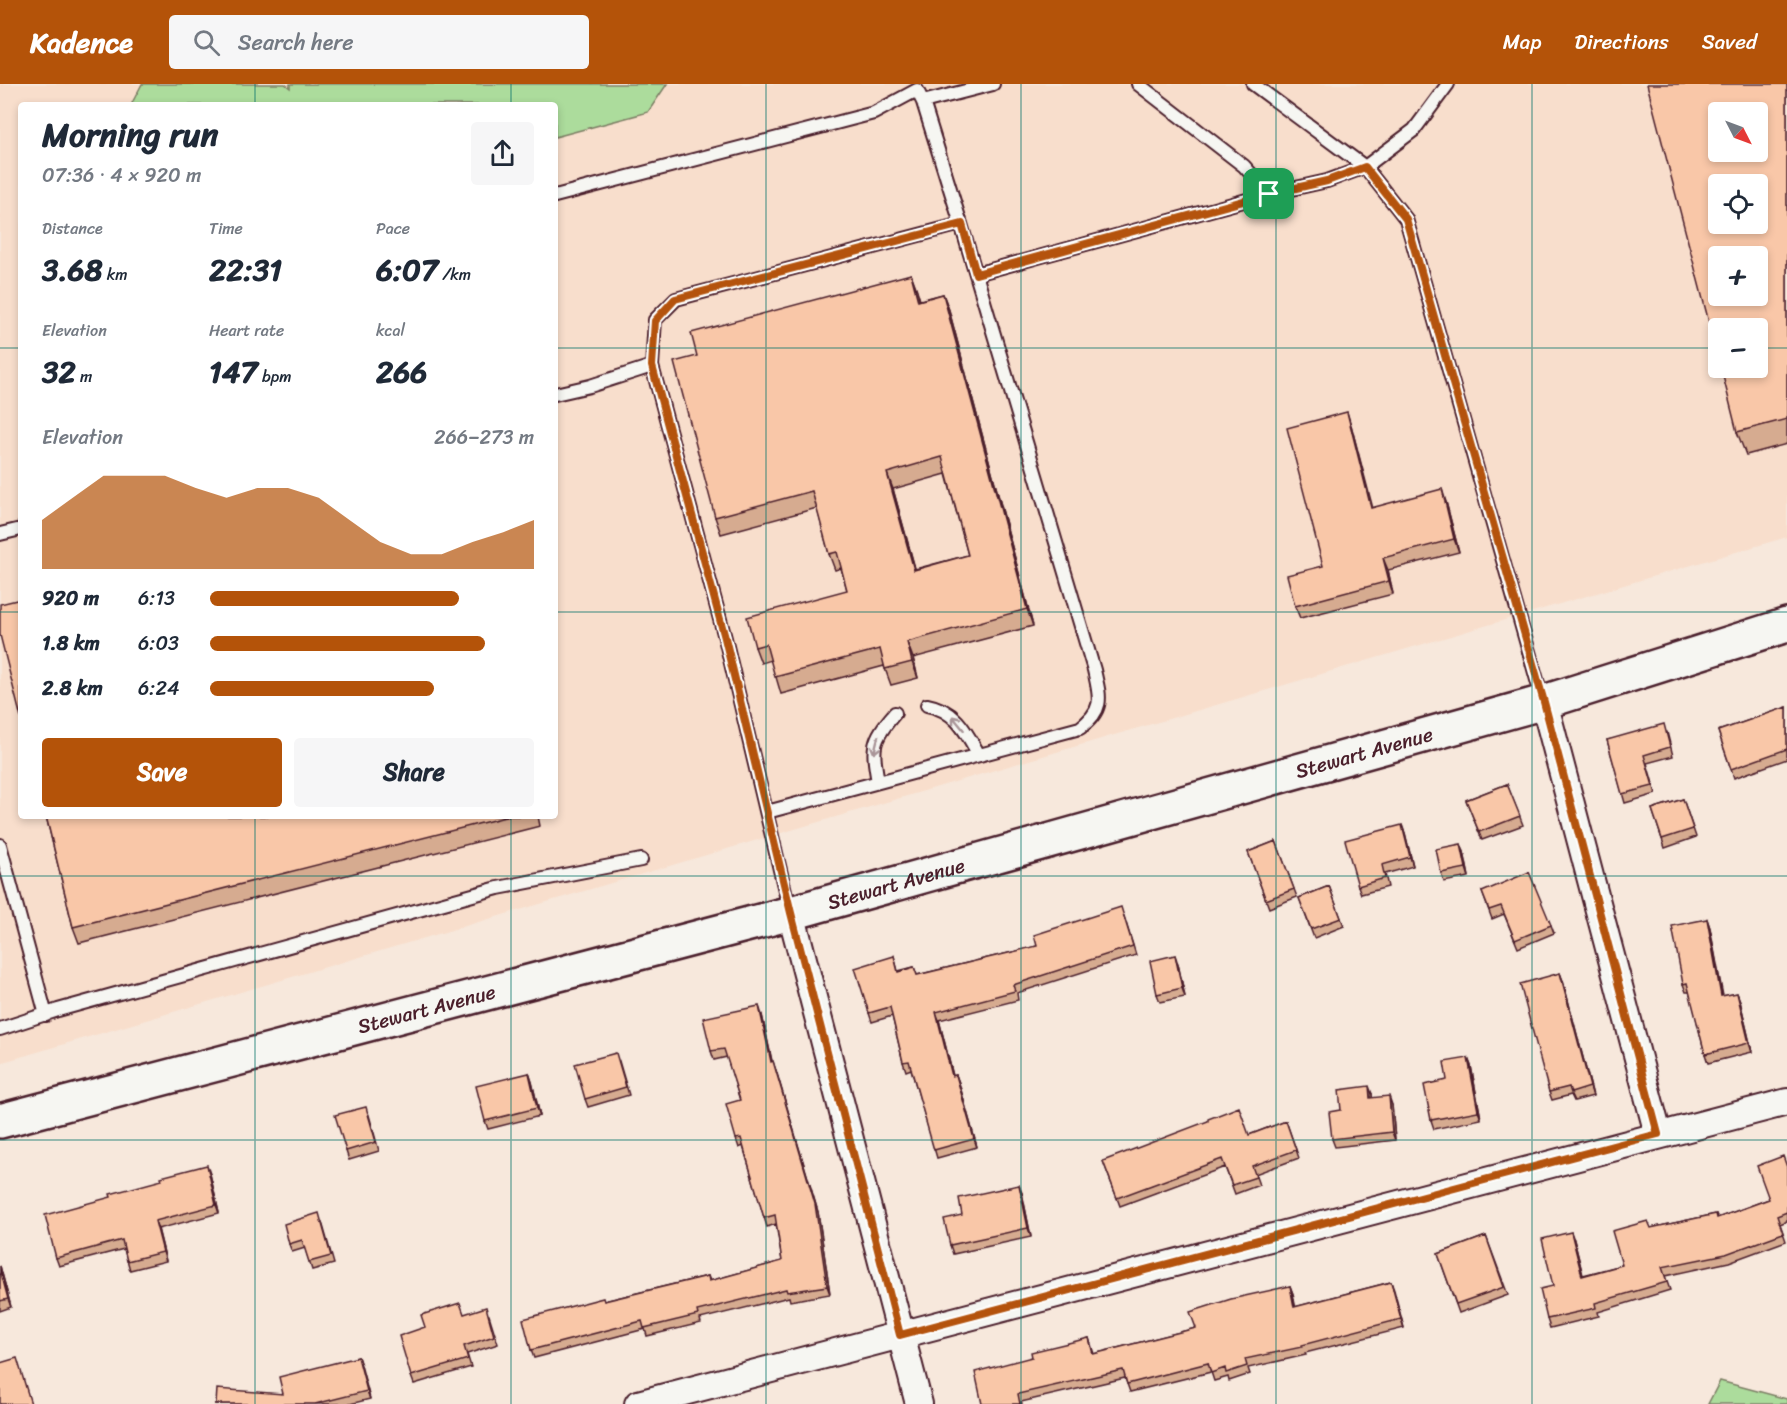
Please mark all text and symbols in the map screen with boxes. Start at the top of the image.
search box [169,15,589,69]
text: Kadence [30,18,133,67]
text: Search here [238,23,354,62]
text: Map [1503,23,1541,61]
text: Directions [1574,23,1669,61]
text: Saved [1702,23,1757,61]
icon: search [190,26,223,59]
north arrow [1708,102,1768,162]
map controls [1708,102,1768,378]
text: Morning run [42,106,218,164]
button: share [471,122,534,185]
text: 07:36 · 4 × 920 m [42,158,201,193]
pin [1243,168,1294,219]
button: locate [1708,174,1768,234]
icon: arrive [1252,177,1285,210]
text: Distance [42,214,103,243]
text: Time [209,214,243,243]
text: Pace [376,214,410,243]
text: 3.68 [42,243,103,297]
text: 22:31 [209,243,282,297]
text: 6:07 [376,243,438,297]
button: + [1708,246,1768,306]
text: km [103,260,128,289]
text: /km [438,260,471,289]
text: Elevation [42,316,107,345]
text: Heart rate [209,316,284,345]
text: kcal [376,316,405,345]
button: − [1708,318,1768,378]
text: 32 [42,345,76,399]
text: 147 [209,345,258,399]
text: 266 [376,345,427,399]
text: m [76,362,92,391]
text: bpm [258,362,291,391]
text: Elevation [42,420,123,455]
text: 266–273 m [434,420,534,455]
text: 920 m [42,581,99,616]
text: 6:13 [138,581,175,616]
text: 1.8 km [42,626,100,661]
text: 6:03 [138,626,179,661]
text: 2.8 km [42,671,103,706]
text: 6:24 [138,671,179,706]
one-way arrow [952,715,965,731]
street label: Stewart Avenue [1291,717,1437,789]
one-way arrow [869,735,881,754]
button: Save [42,738,282,807]
button: Share [294,738,534,807]
street label: Stewart Avenue [823,848,969,920]
street label: Stewart Avenue [354,974,500,1044]

